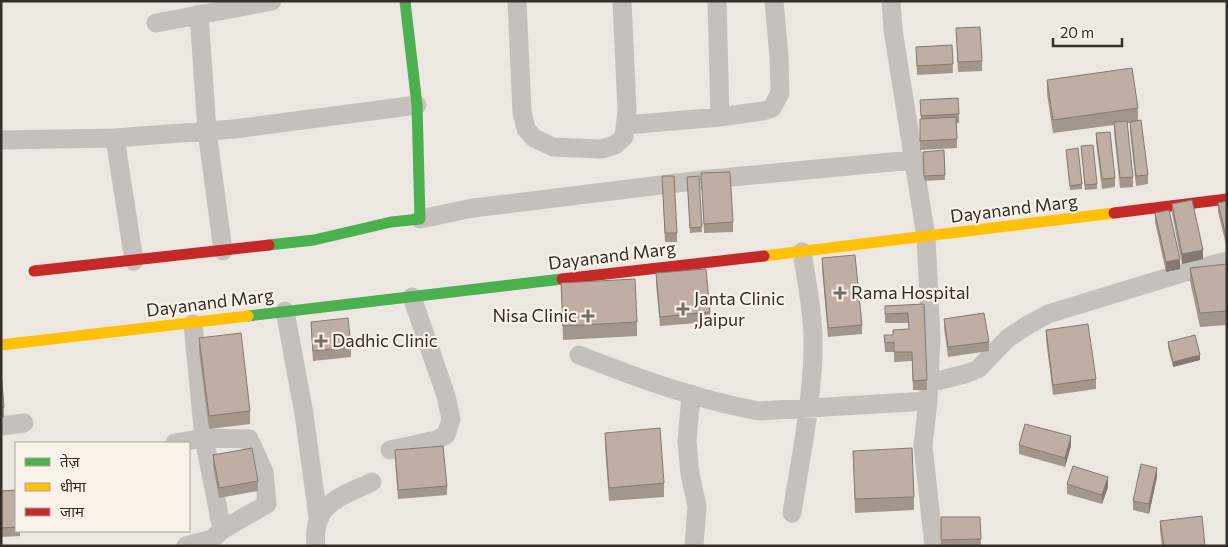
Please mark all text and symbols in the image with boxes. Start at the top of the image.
scale bar [1053,15,1122,47]
text: 20 m [1060,23,1094,41]
street label: Dayanand Marg [949,189,1079,227]
street label: Dayanand Marg [547,236,677,274]
place label: Rama Hospital [851,281,970,303]
street label: Dayanand Marg [145,283,275,321]
marker: Rama Hospital [833,286,847,300]
place label: Janta Clinic ,Jaipur [694,287,785,330]
marker: Janta Clinic ,Jaipur [676,302,690,316]
place label: Nisa Clinic [492,304,577,326]
marker: Nisa Clinic [581,309,595,323]
place label: Dadhic Clinic [332,329,438,351]
marker: Dadhic Clinic [314,334,328,348]
legend [15,442,190,532]
text: तेज़ [60,452,81,470]
text: धीमा [60,477,87,495]
text: जाम [60,502,85,520]

